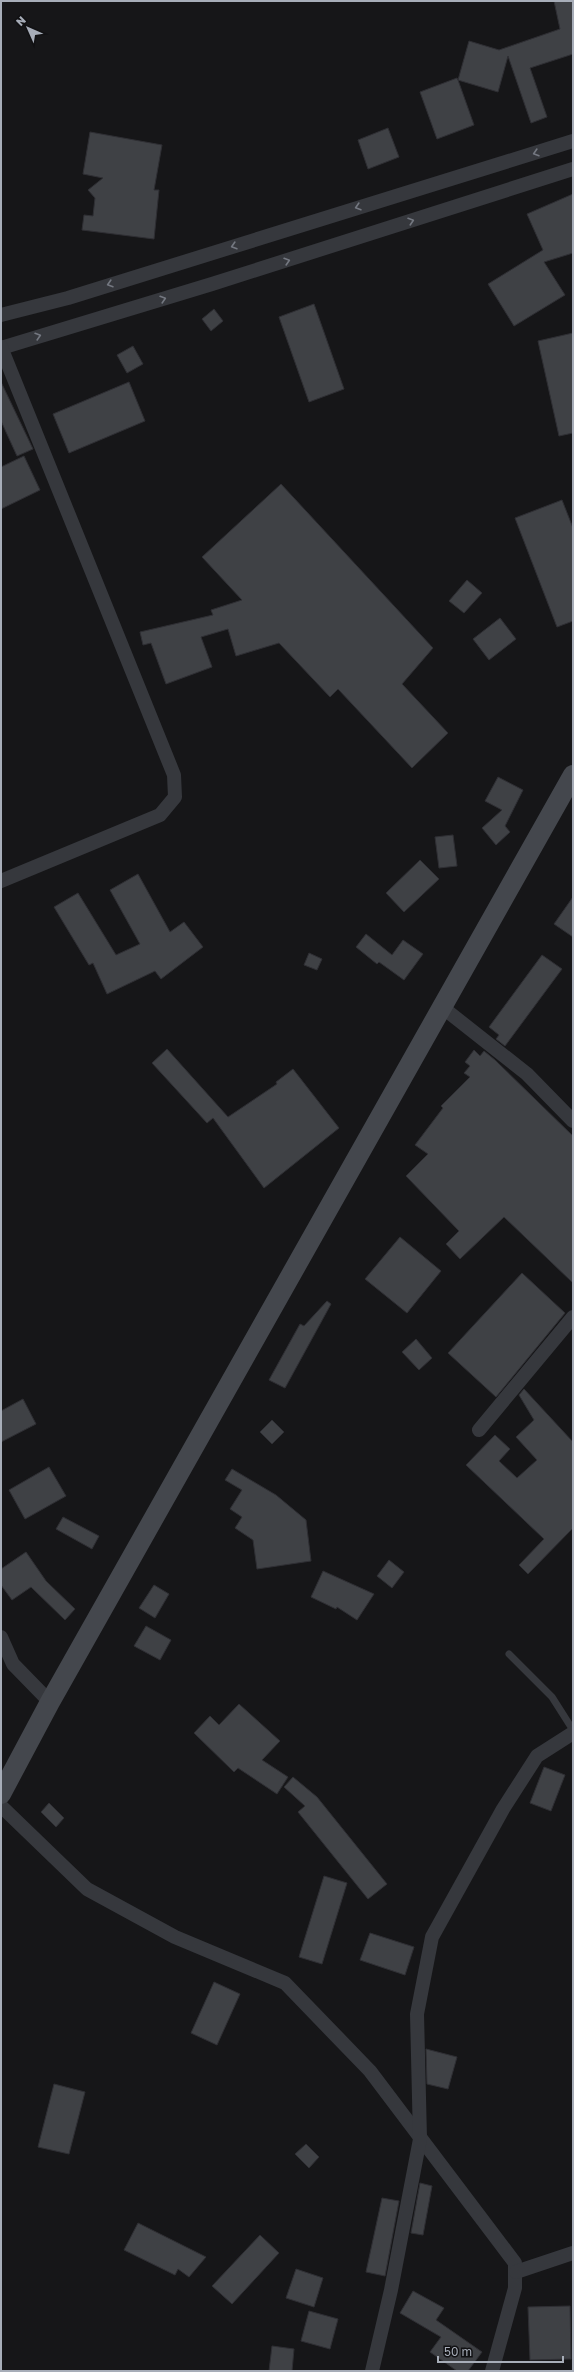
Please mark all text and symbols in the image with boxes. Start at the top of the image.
north arrow [8,8,48,48]
text: N [13,13,28,28]
one-way arrow [532,148,539,157]
one-way arrow [355,203,362,211]
one-way arrow [407,217,414,226]
one-way arrow [230,241,237,250]
one-way arrow [283,257,290,265]
one-way arrow [106,280,113,288]
one-way arrow [159,295,166,304]
one-way arrow [35,332,42,341]
scale bar [438,2338,563,2364]
text: 50 m [444,2344,472,2359]

